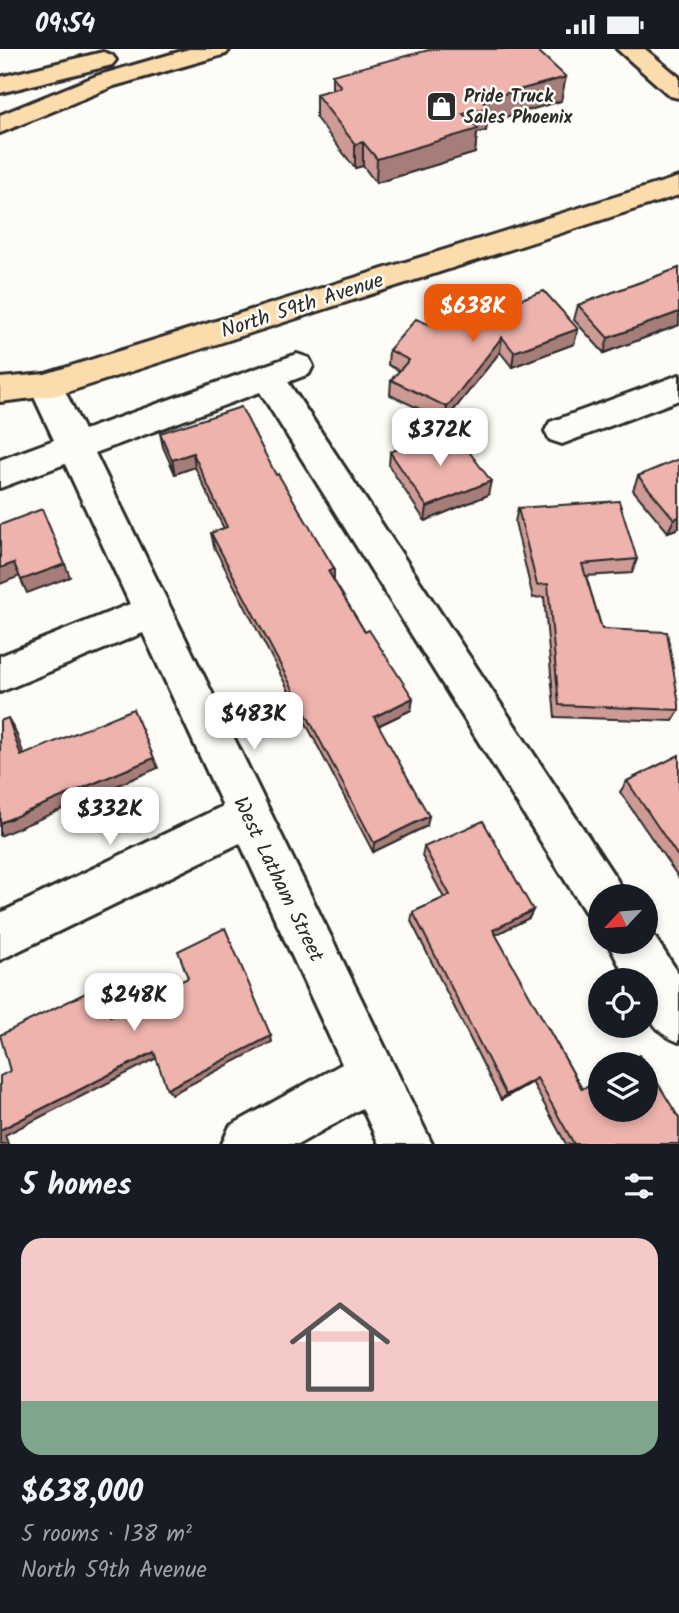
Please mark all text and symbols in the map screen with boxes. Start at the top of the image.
text: 09:54 [35,4,95,46]
place label: Pride Truck Sales Phoenix [464,83,573,133]
shop icon: Pride Truck Sales Phoenix [424,89,458,123]
street label: North 59th Avenue [217,264,389,348]
pin: $638K [424,285,522,344]
text: $638K [440,289,506,325]
pin: $372K [391,409,489,468]
text: $372K [408,413,472,449]
pin: $483K [205,693,303,752]
text: $483K [221,697,287,733]
pin: $332K [61,787,159,847]
street label: West Latham Street [223,791,332,969]
text: $332K [77,792,143,828]
north arrow [588,884,658,954]
map controls [588,884,658,1122]
button: locate [588,968,658,1038]
pin: $248K [85,974,183,1033]
text: $248K [101,978,167,1014]
button: layers [588,1052,658,1122]
text: 5 homes [21,1162,132,1210]
icon: filters [620,1167,658,1205]
icon: home [277,1284,403,1410]
text: $638,000 [21,1469,143,1517]
text: 5 rooms · 138 m² [21,1517,192,1553]
text: North 59th Avenue [21,1553,207,1589]

